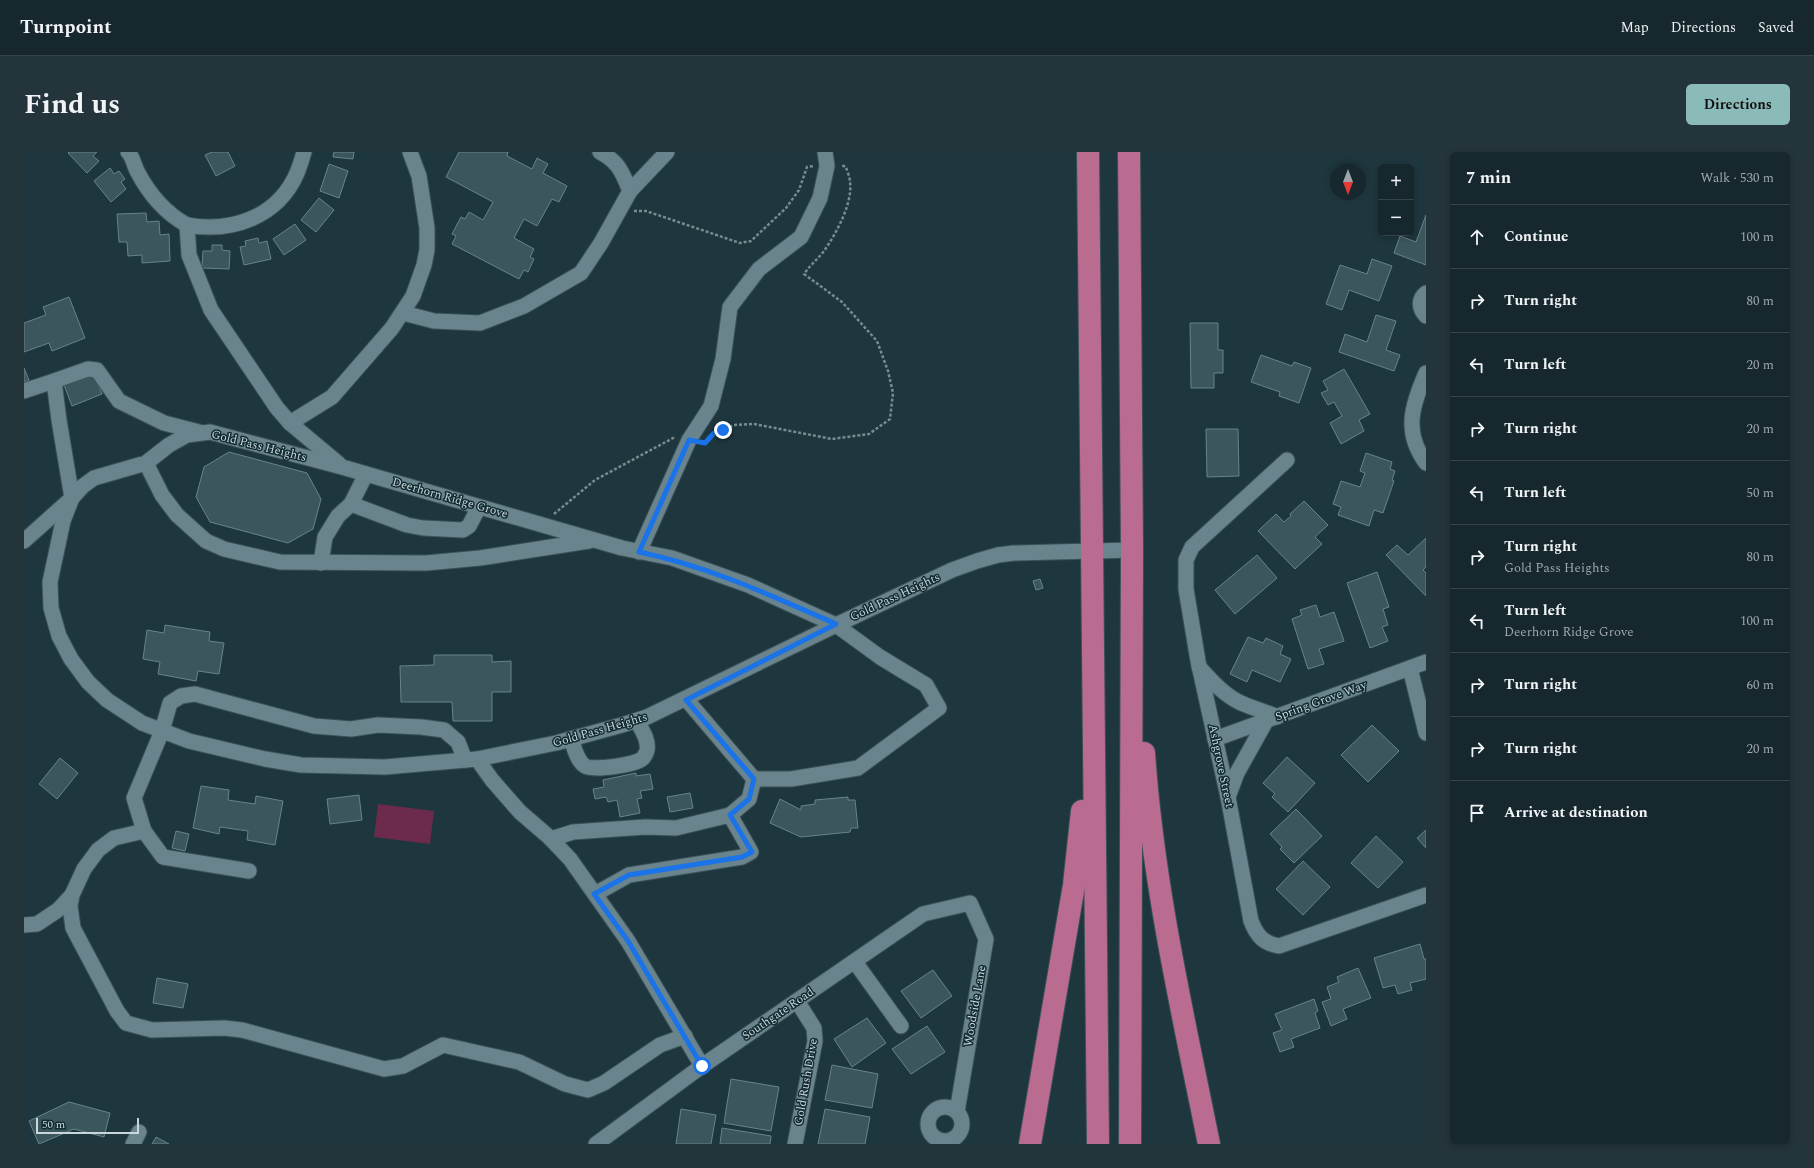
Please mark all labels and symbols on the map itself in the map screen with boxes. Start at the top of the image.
north arrow [1330,164,1366,200]
route end [714,421,732,439]
street label: Gold Pass Heights [209,425,309,467]
street label: Deerhorn Ridge Grove [390,472,510,524]
street label: Gold Pass Heights [847,568,943,626]
street label: Spring Grove Way [1272,675,1371,726]
street label: Gold Pass Heights [550,707,650,753]
street label: Ashgrove Street [1203,723,1239,809]
street label: Woodside Lane [959,964,992,1048]
street label: Southgate Road [738,983,818,1045]
street label: Gold Rush Drive [789,1037,823,1127]
route start [693,1057,711,1075]
scale bar [36,1116,139,1135]

